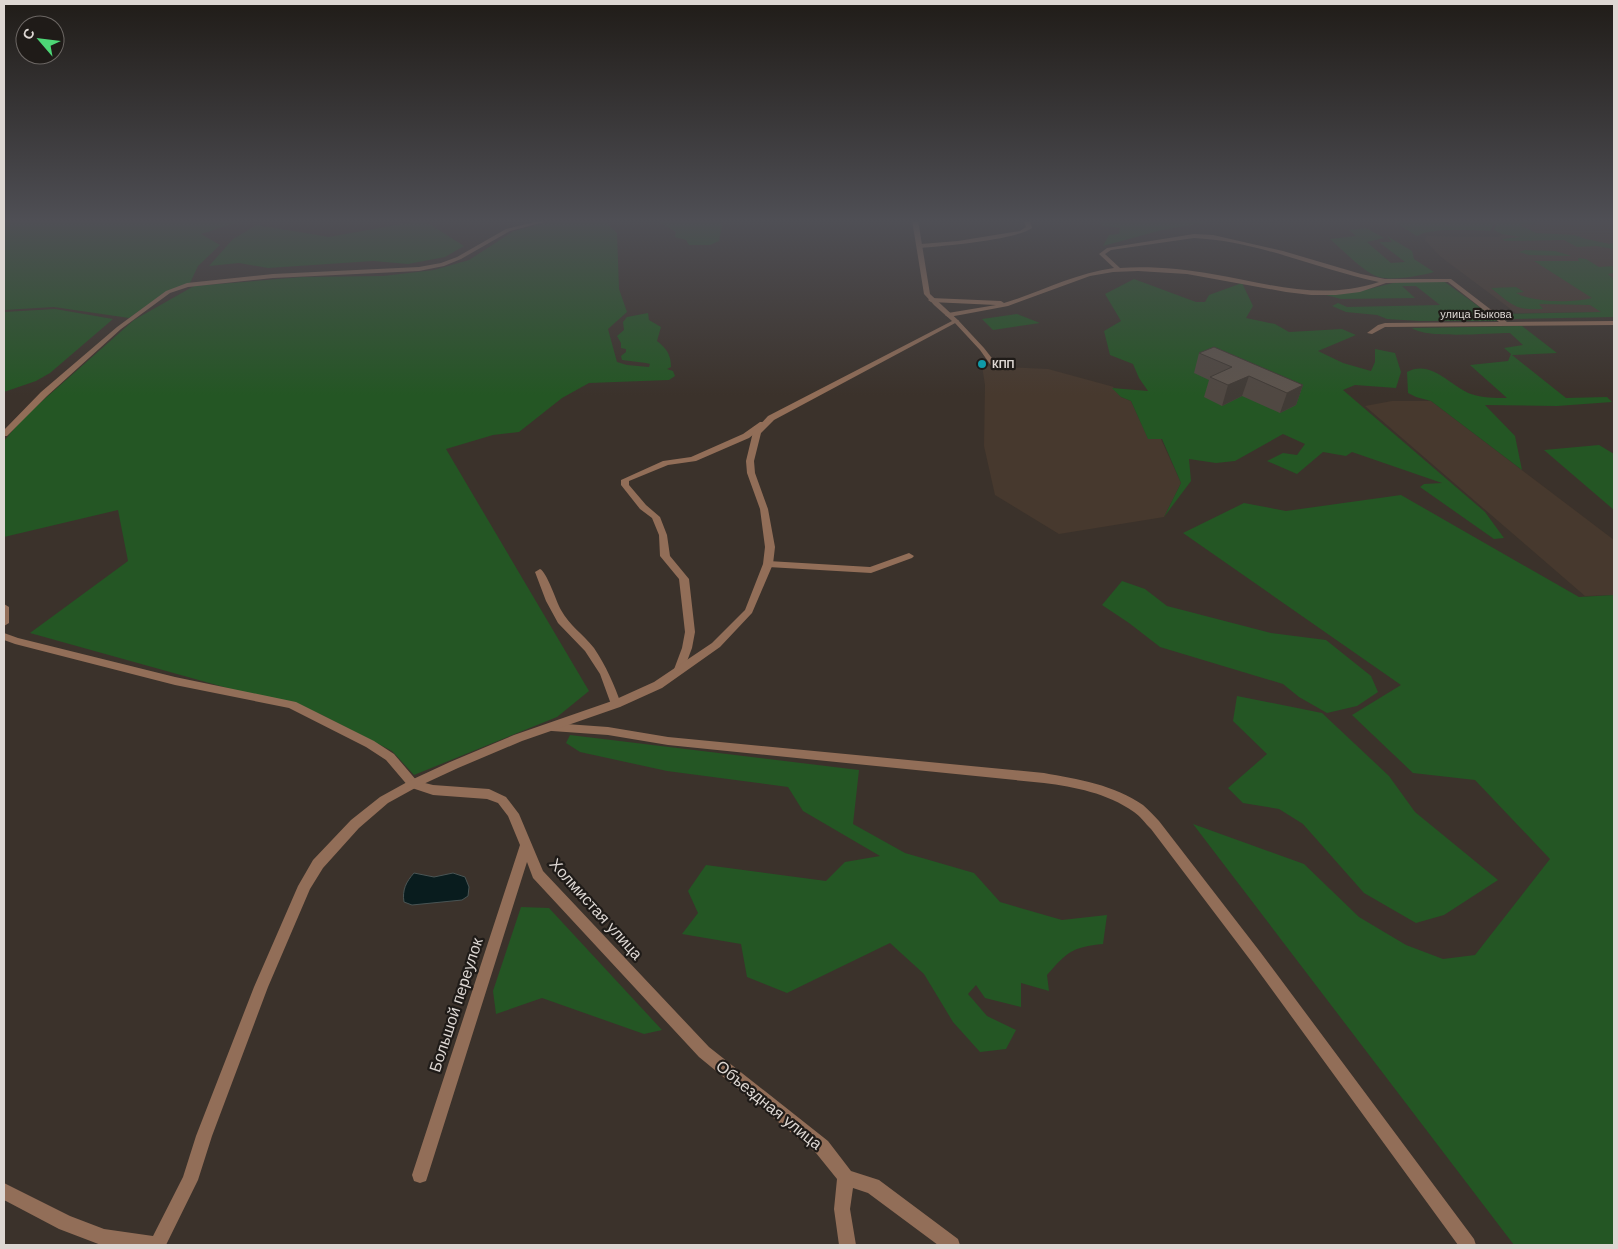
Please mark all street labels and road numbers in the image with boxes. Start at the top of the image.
street label: улица Быкова [1440,308,1513,320]
street label: Холмистая улица [546,855,646,963]
street label: Большой переулок [426,935,486,1074]
street label: Объездная улица [713,1057,825,1153]

